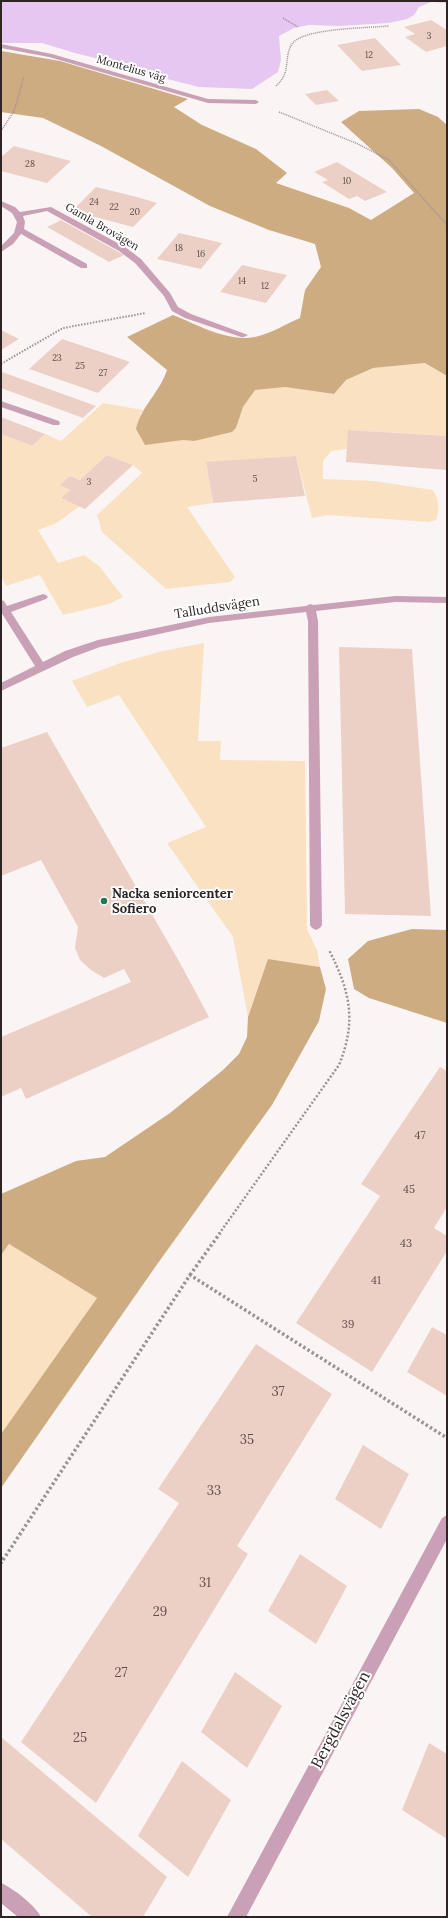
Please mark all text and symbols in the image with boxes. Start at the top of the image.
house number: 3 [426,31,432,41]
house number: 12 [365,50,373,60]
street label: Montelius väg [95,53,167,85]
house number: 28 [25,159,35,169]
house number: 10 [343,176,351,186]
house number: 24 [89,197,99,207]
street label: Gamla Brovägen [63,201,141,253]
house number: 22 [109,202,119,212]
house number: 20 [130,207,140,217]
house number: 18 [175,243,183,253]
house number: 16 [197,249,205,259]
house number: 14 [238,276,246,286]
house number: 12 [261,281,269,291]
house number: 23 [52,353,62,363]
house number: 25 [75,361,85,371]
house number: 27 [99,368,107,378]
house number: 5 [253,474,257,484]
house number: 3 [86,477,92,487]
street label: Talluddsvägen [173,594,261,622]
place label: Nacka seniorcenter Sofiero [112,886,233,917]
marker: Nacka seniorcenter Sofiero [99,896,109,906]
house number: 47 [414,1129,426,1143]
house number: 45 [403,1183,415,1197]
house number: 43 [400,1237,412,1251]
house number: 41 [371,1274,381,1288]
house number: 39 [342,1318,354,1332]
house number: 37 [272,1384,284,1400]
house number: 35 [240,1432,254,1448]
house number: 33 [207,1483,221,1499]
house number: 31 [199,1575,211,1591]
house number: 29 [153,1604,167,1620]
house number: 27 [115,1665,127,1681]
street label: Bergdalsvägen [307,1668,375,1772]
house number: 25 [73,1730,87,1746]

